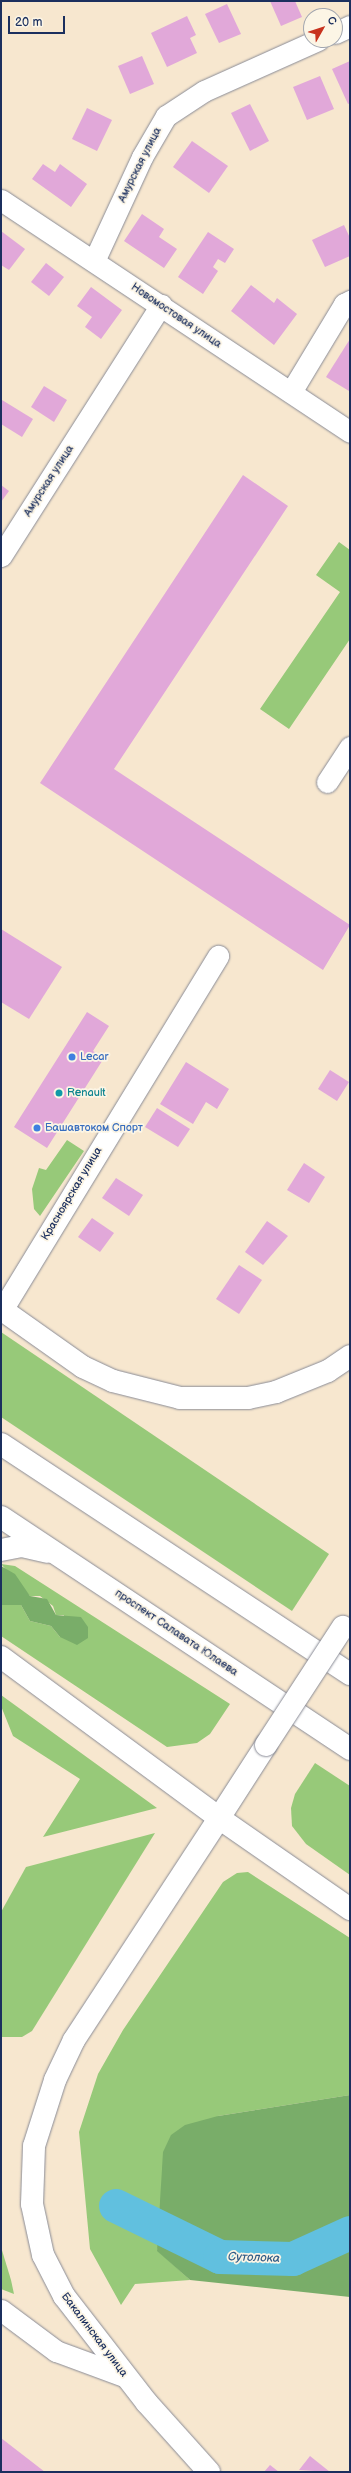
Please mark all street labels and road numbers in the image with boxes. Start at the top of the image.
street label: Амурская улица [115,125,165,205]
street label: Новомостовая улица [128,281,224,351]
street label: Амурская улица [21,443,77,519]
street label: Красноярская улица [39,1145,105,1243]
street label: проспект Салавата Юлаева [112,1587,240,1679]
street label: Бакалинская улица [58,2290,130,2380]

